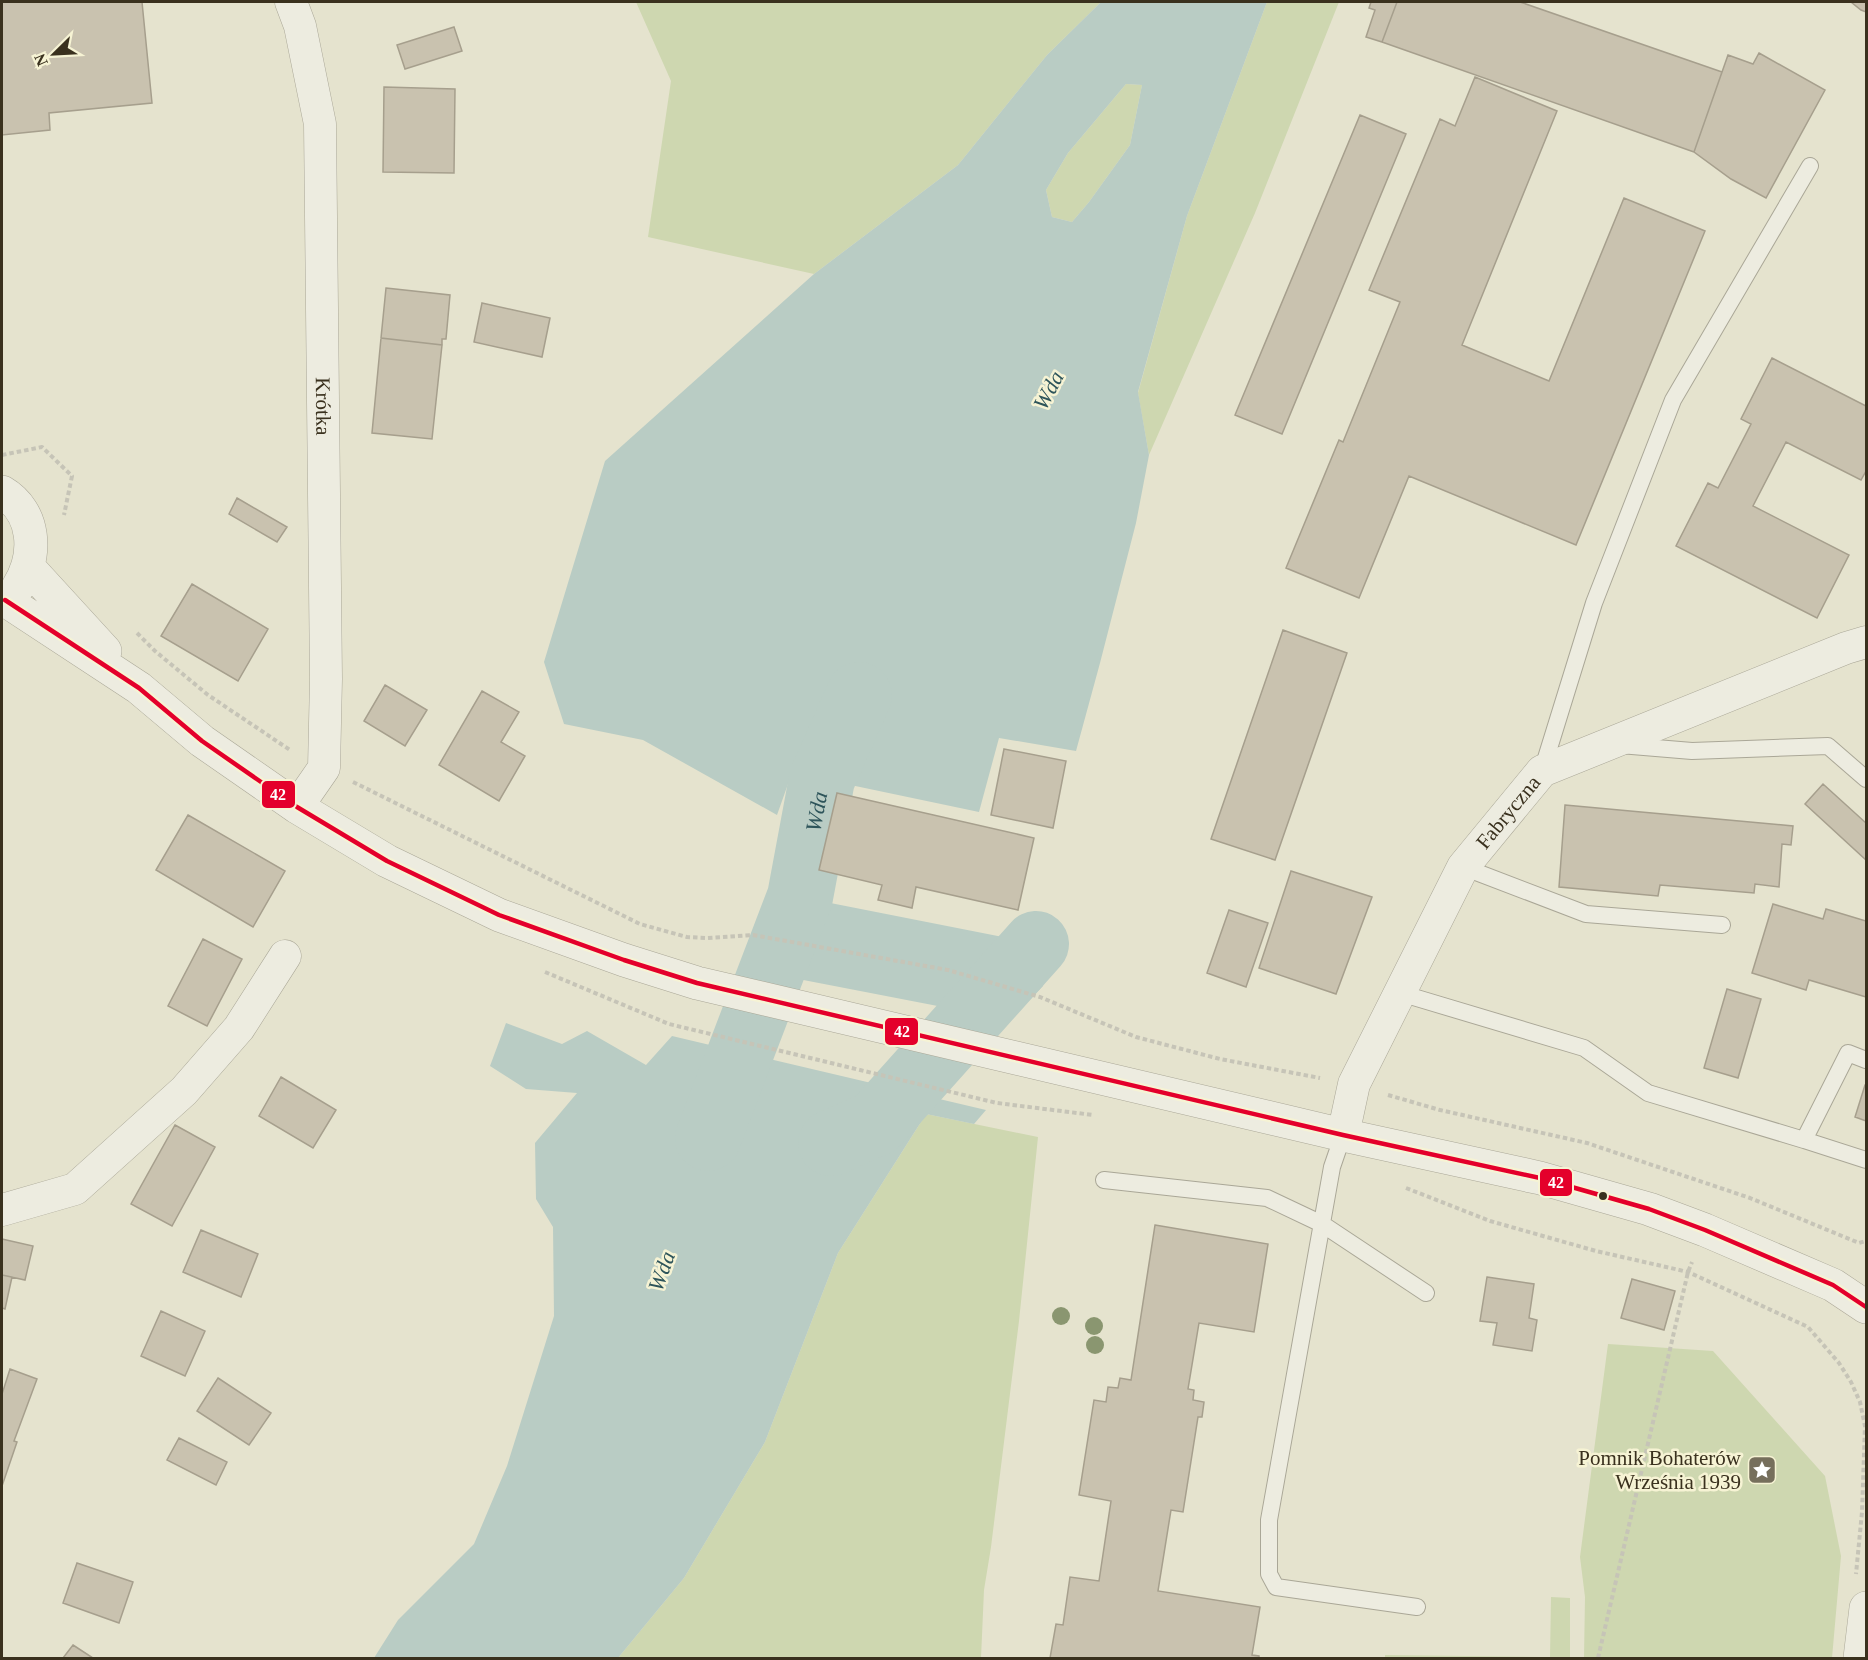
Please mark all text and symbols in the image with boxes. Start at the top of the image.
north arrow [24,24,84,84]
text: N [30,51,51,69]
water label: Wda [1028,367,1069,414]
street label: Krótka [311,377,335,436]
street label: Fabryczna [1471,770,1546,854]
line badge: 42 [261,780,296,809]
text: 42 [270,786,286,803]
water label: Wda [800,789,832,834]
line badge: 42 [884,1017,919,1046]
text: 42 [894,1023,910,1040]
line badge: 42 [1539,1168,1573,1197]
text: 42 [1548,1174,1564,1191]
unlabelled marker [1597,1190,1609,1202]
water label: Wda [643,1248,680,1294]
place label: Pomnik Bohaterów Września 1939 [1578,1446,1742,1494]
place icon: Pomnik Bohaterów Września 1939 [1746,1454,1778,1486]

